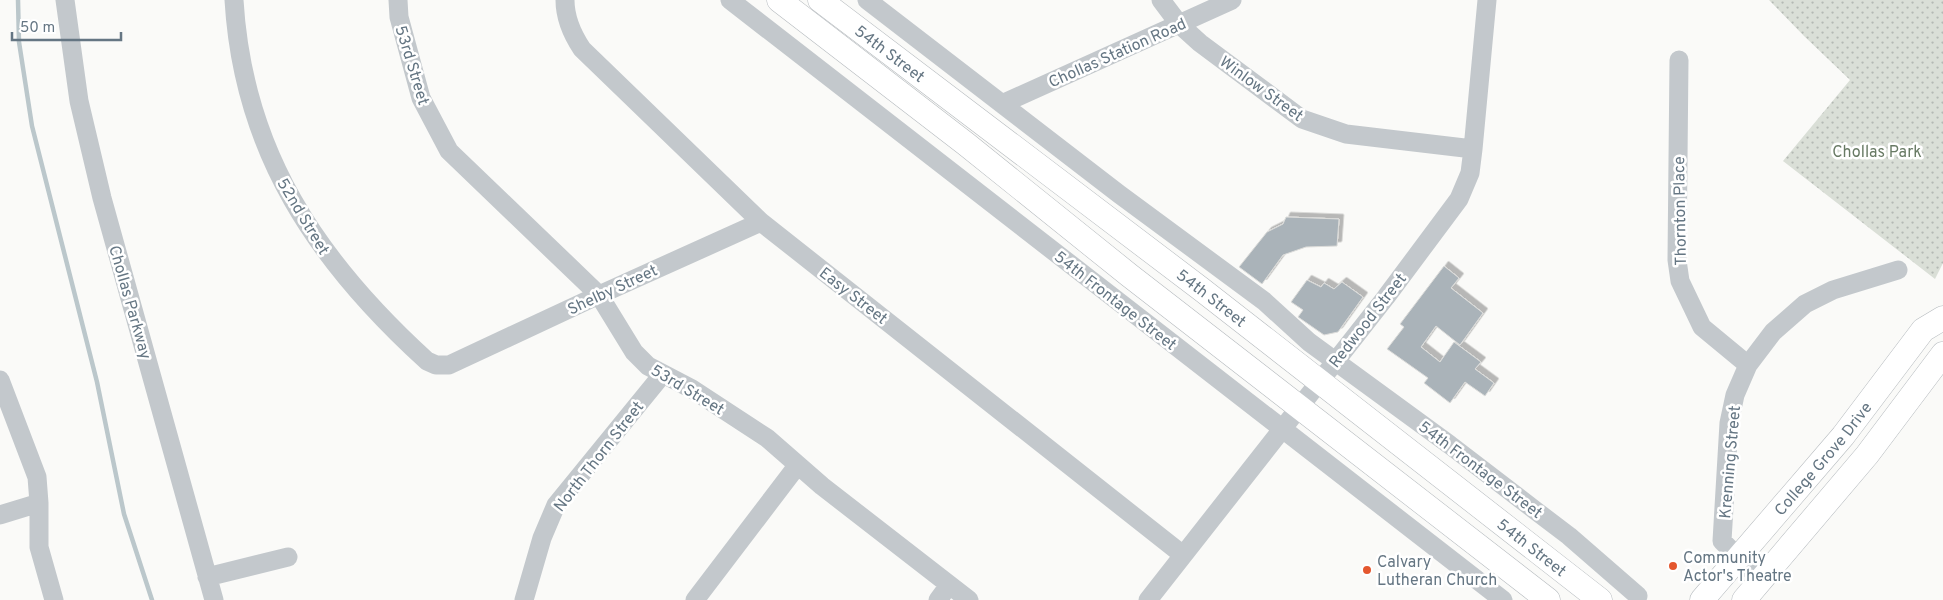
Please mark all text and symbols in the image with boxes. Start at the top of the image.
scale bar [12,10,121,42]
street label: Chollas Station Road [1046,14,1190,93]
text: 50 m [20,19,55,38]
street label: 54th Street [850,22,928,88]
street label: 53rd Street [390,23,433,108]
street label: Winlow Street [1215,53,1307,127]
park label: Chollas Park [1832,143,1922,163]
street label: Thornton Place [1670,156,1692,266]
street label: 52nd Street [272,175,333,259]
street label: Chollas Parkway [103,243,155,362]
street label: 54th Frontage Street [1050,248,1180,356]
street label: Shelby Street [565,261,661,320]
street label: Easy Street [815,264,891,330]
street label: 54th Street [1172,266,1249,332]
street label: Redwood Street [1325,270,1412,373]
street label: 53rd Street [647,361,727,420]
street label: North Thorn Street [550,398,649,517]
street label: College Grove Drive [1771,399,1877,521]
street label: Krenning Street [1716,405,1746,520]
street label: 54th Frontage Street [1414,418,1546,524]
street label: 54th Street [1492,515,1570,582]
place label: Community Actor's Theatre [1683,549,1792,587]
place label: Calvary Lutheran Church [1377,553,1497,591]
marker: Community Actor's Theatre [1667,560,1679,572]
marker: Calvary Lutheran Church [1361,564,1373,576]

